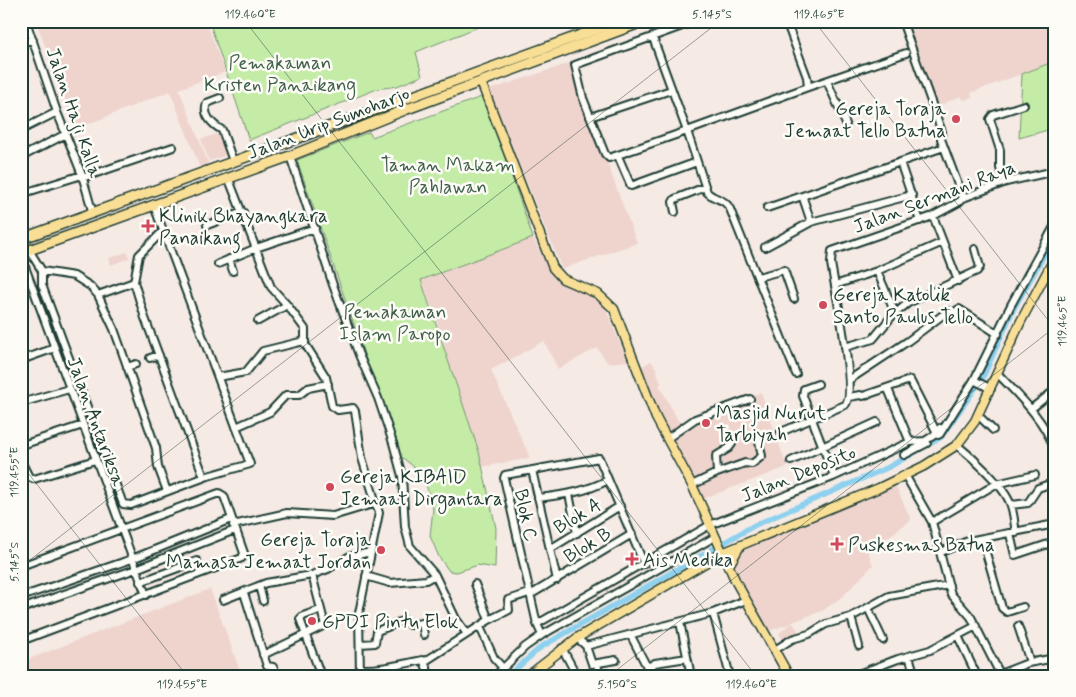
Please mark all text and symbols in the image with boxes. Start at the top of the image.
text: 119.460°E [224,7,276,23]
text: 5.145°S [692,7,732,23]
text: 119.465°E [793,7,845,23]
street label: Jalan Haji Kalla [39,44,108,182]
park label: Pemakaman Kristen Panaikang [204,51,356,100]
street label: Jalan Urip Sumoharjo [244,81,413,166]
place label: Gereja Toraja Jemaat Tello Batua [784,97,947,144]
marker: Gereja Toraja Jemaat Tello Batua [950,113,962,125]
park label: Taman Makam Pahlawan [381,153,515,200]
street label: Jalan Sermani Raya [850,155,1019,240]
place label: Klinik Bhayangkara Panaikang [159,204,328,254]
marker: Klinik Bhayangkara Panaikang [141,219,155,233]
place label: Gereja Katolik Santo Paulus Tello [833,283,973,330]
text: 119.465°E [1055,295,1071,347]
marker: Gereja Katolik Santo Paulus Tello [817,299,829,311]
park label: Pemakaman Islam Paropo [339,300,451,347]
street label: Jalan Antariksa [61,353,131,490]
place label: Masjid Nurut Tarbiyah [716,401,826,449]
marker: Masjid Nurut Tarbiyah [700,417,712,429]
street label: Jalan Deposito [737,440,860,509]
text: 119.455°E [7,447,23,497]
place label: Gereja KIBAID Jemaat Dirgantara [340,465,503,514]
marker: Gereja KIBAID Jemaat Dirgantara [324,481,336,493]
street label: Blok C [508,487,543,544]
street label: Blok A [549,492,606,540]
street label: Blok B [559,521,616,569]
place label: Gereja Toraja Mamasa Jemaat Jordan [166,528,372,575]
place label: Puskesmas Batua [848,533,995,558]
marker: Puskesmas Batua [830,537,844,551]
text: 5.145°S [7,542,23,582]
marker: Gereja Toraja Mamasa Jemaat Jordan [375,544,387,556]
place label: Ais Medika [643,548,733,573]
marker: Ais Medika [625,552,639,566]
place label: GPDI Pintu Elok [322,610,459,635]
marker: GPDI Pintu Elok [306,615,318,627]
text: 119.455°E [157,677,207,693]
text: 5.150°S [597,677,637,693]
text: 119.460°E [725,677,777,693]

